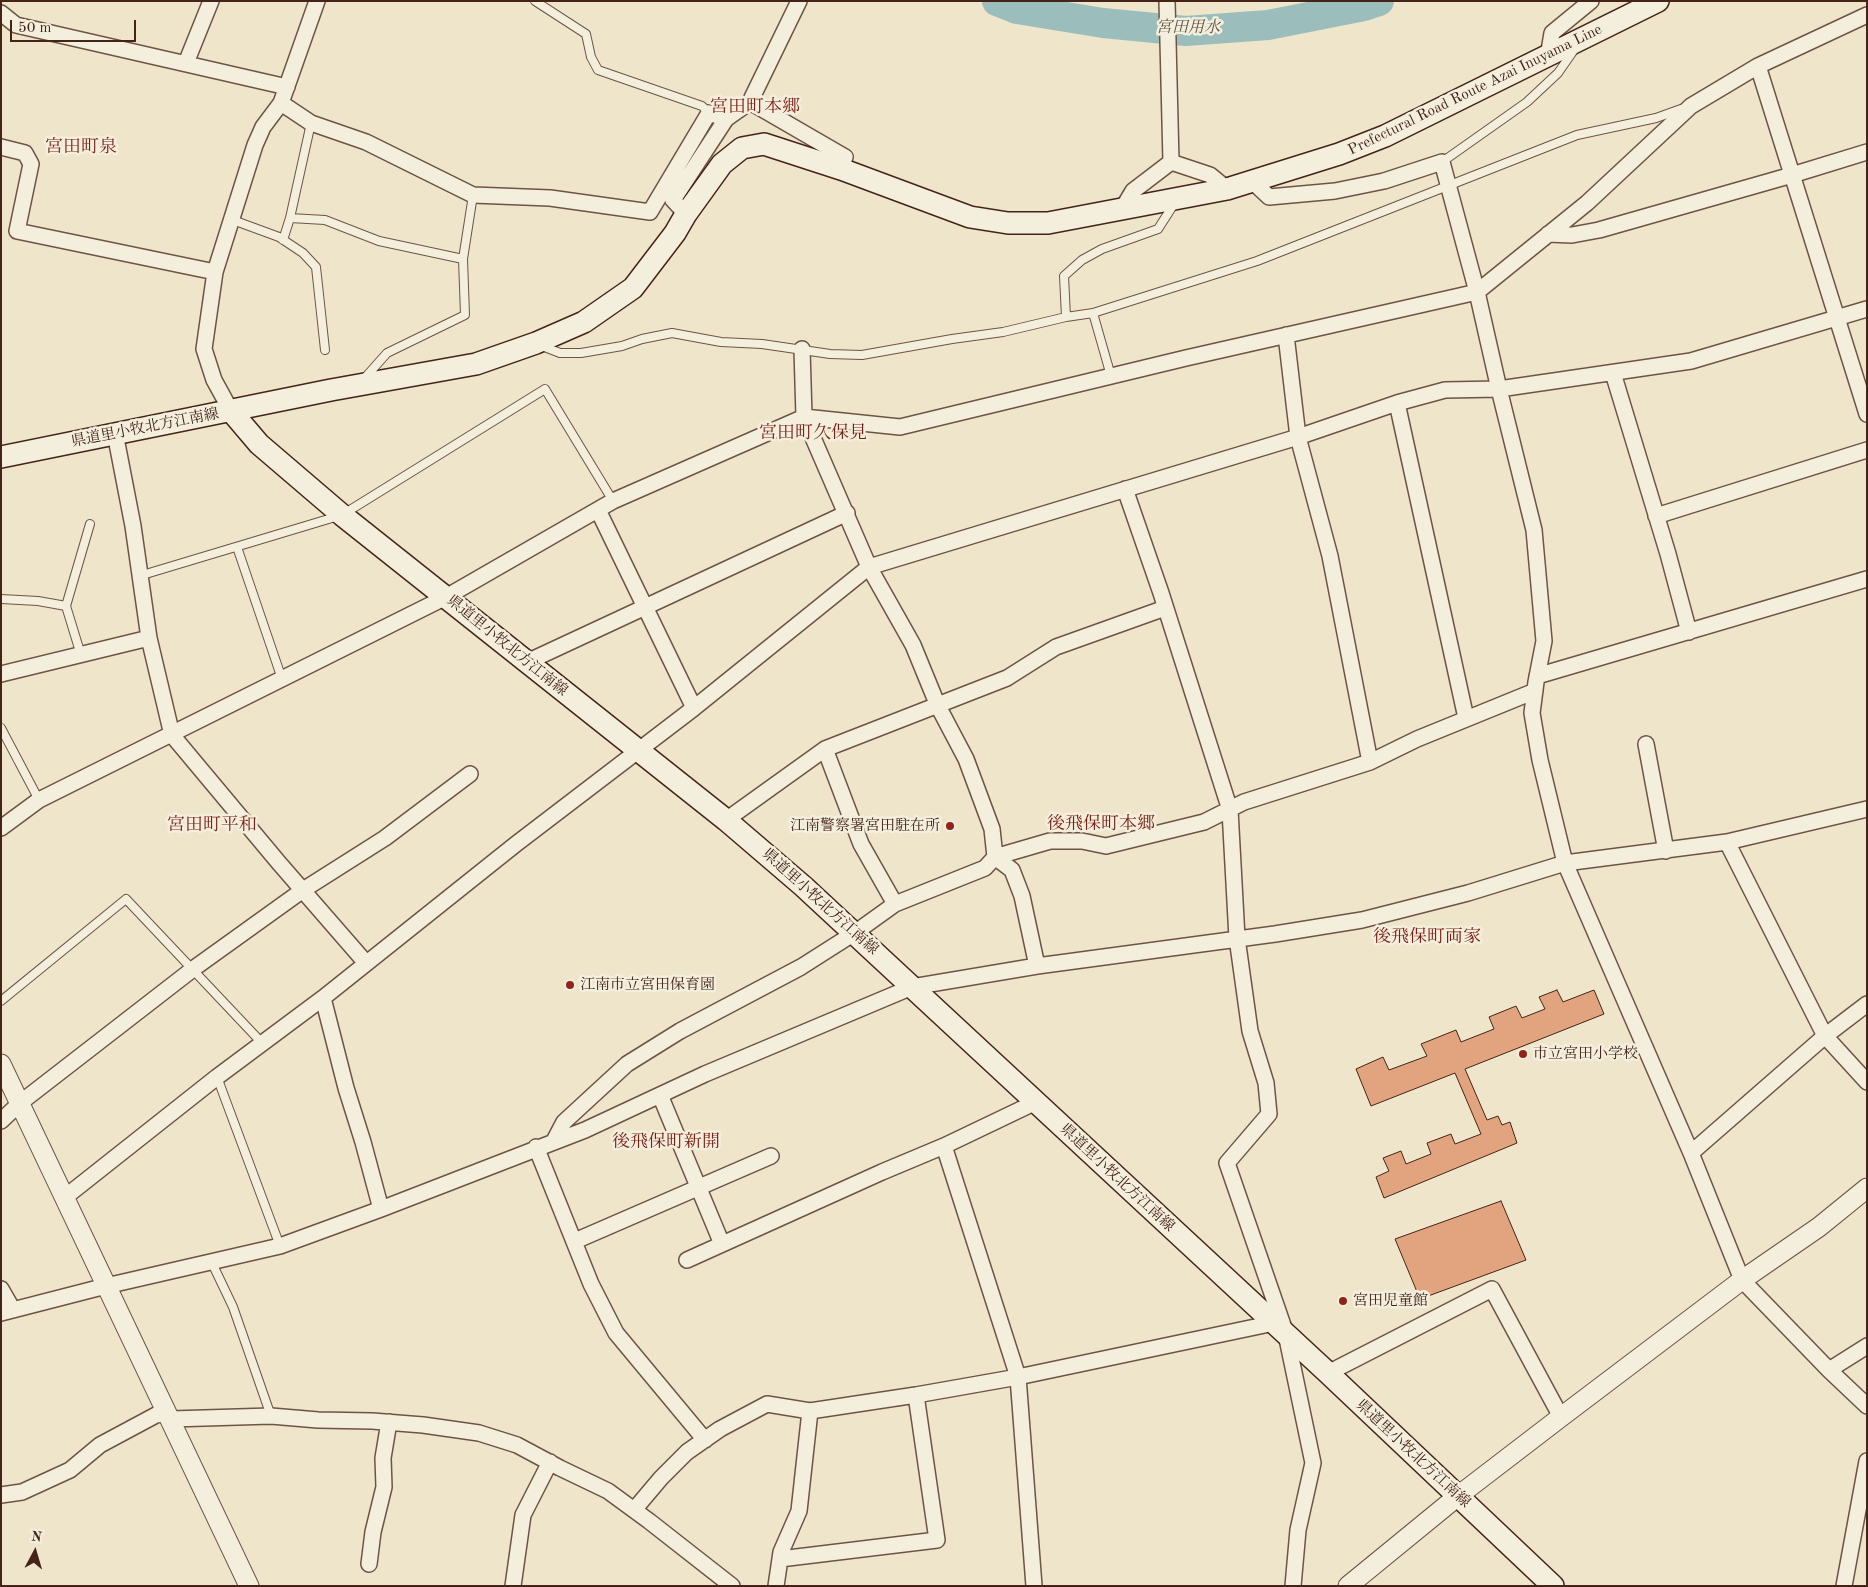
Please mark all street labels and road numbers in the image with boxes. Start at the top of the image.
street label: Prefectural Road Route Azai Inuyama Line [1345,21,1605,159]
street label: 県道里小牧北方江南線 [70,405,220,451]
street label: 県道里小牧北方江南線 [443,592,571,700]
street label: 県道里小牧北方江南線 [758,845,882,959]
street label: 県道里小牧北方江南線 [1056,1120,1178,1236]
street label: 県道里小牧北方江南線 [1352,1396,1474,1512]

